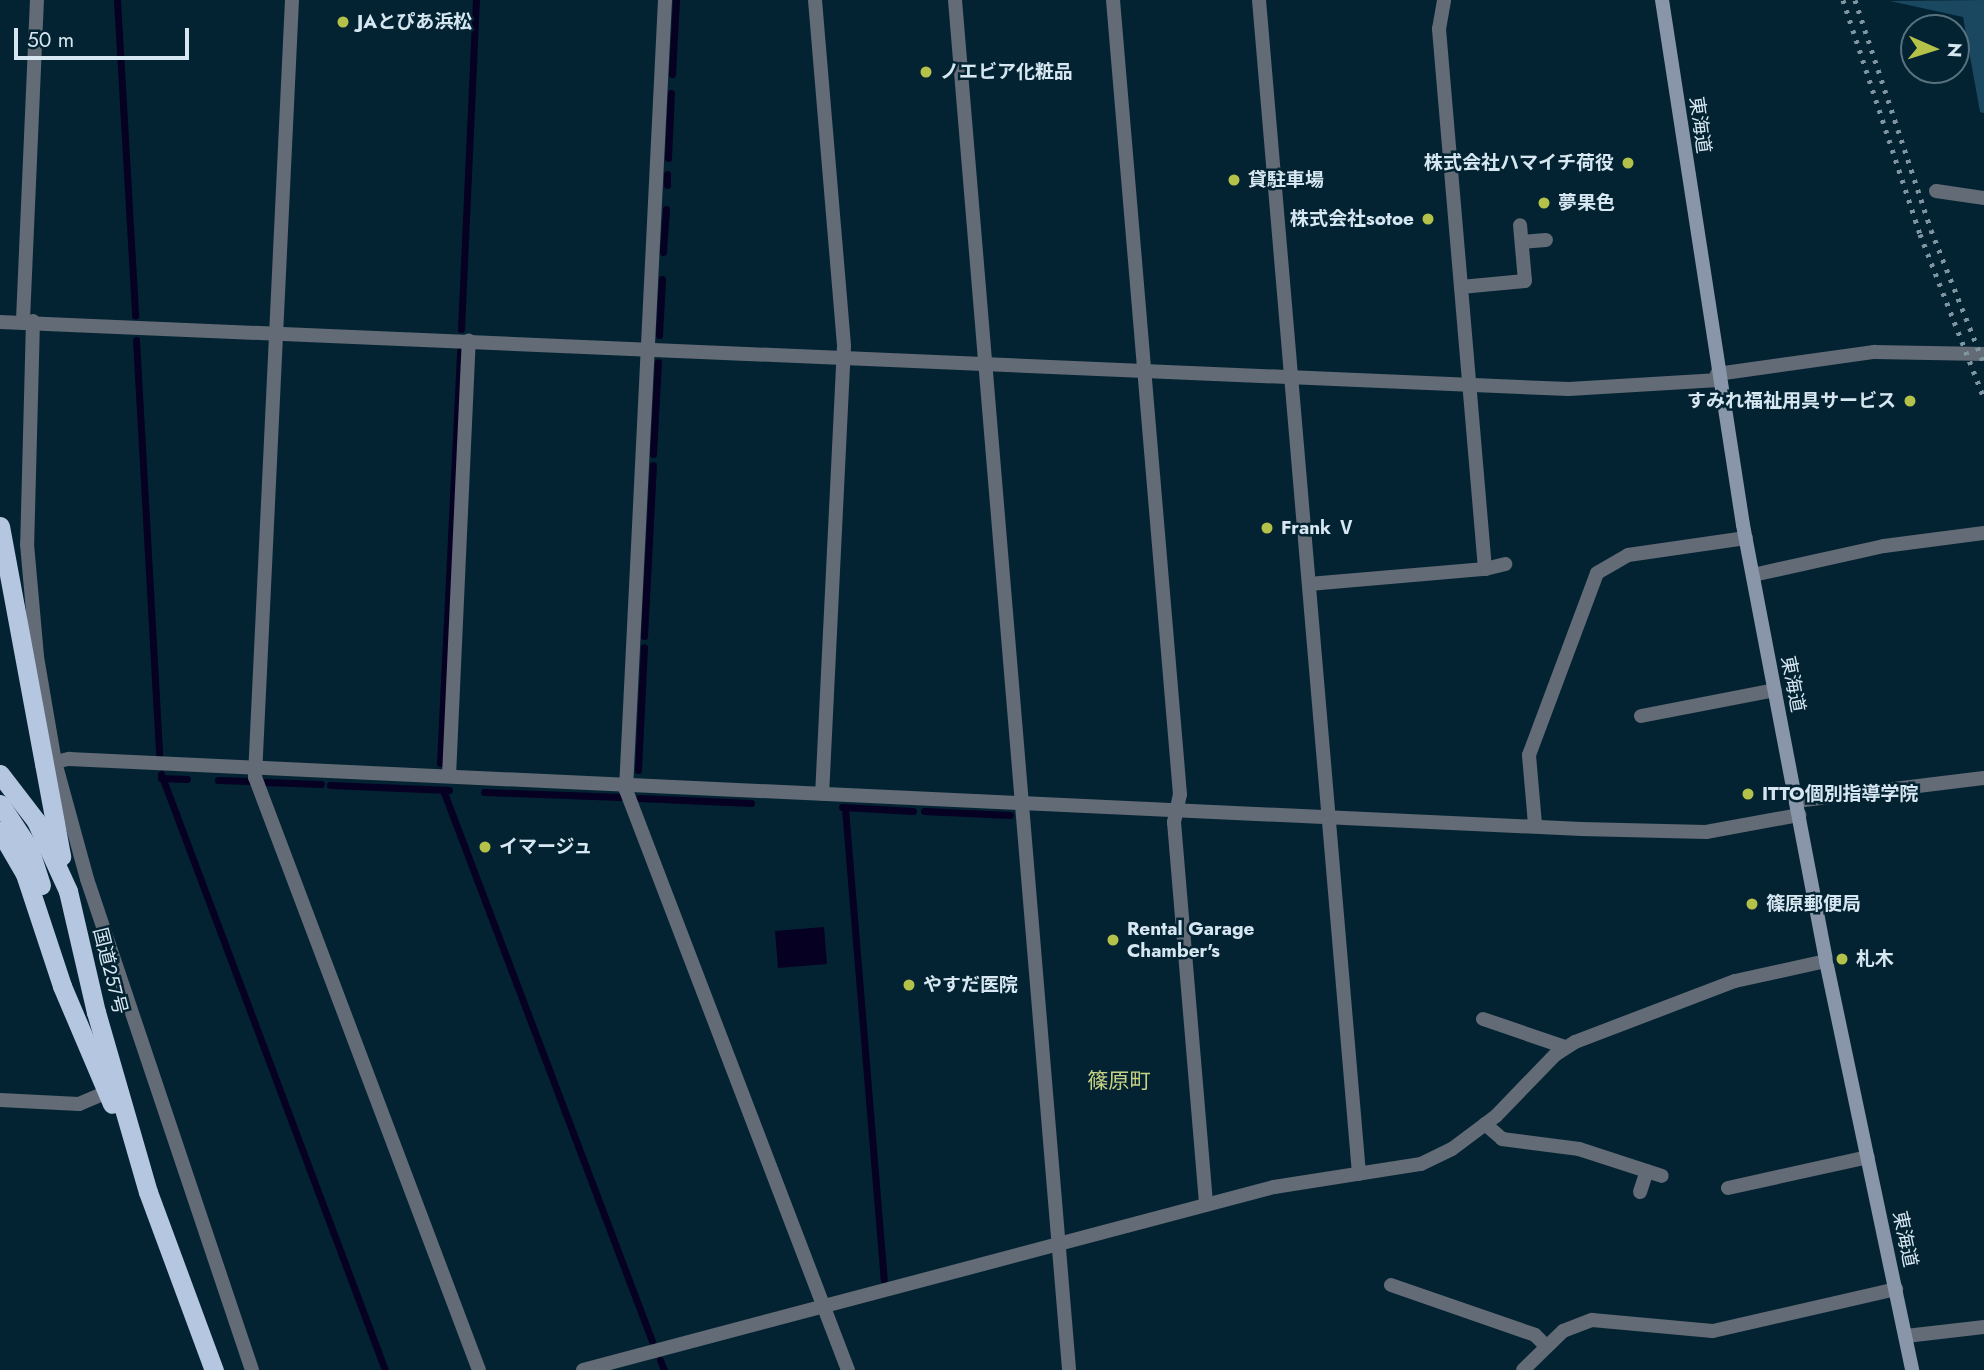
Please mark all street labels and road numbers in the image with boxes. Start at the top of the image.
street label: 東海道 [1685,95,1715,155]
street label: 東海道 [1776,654,1810,714]
street label: 国道257号 [88,925,132,1017]
street label: 東海道 [1888,1209,1922,1269]

